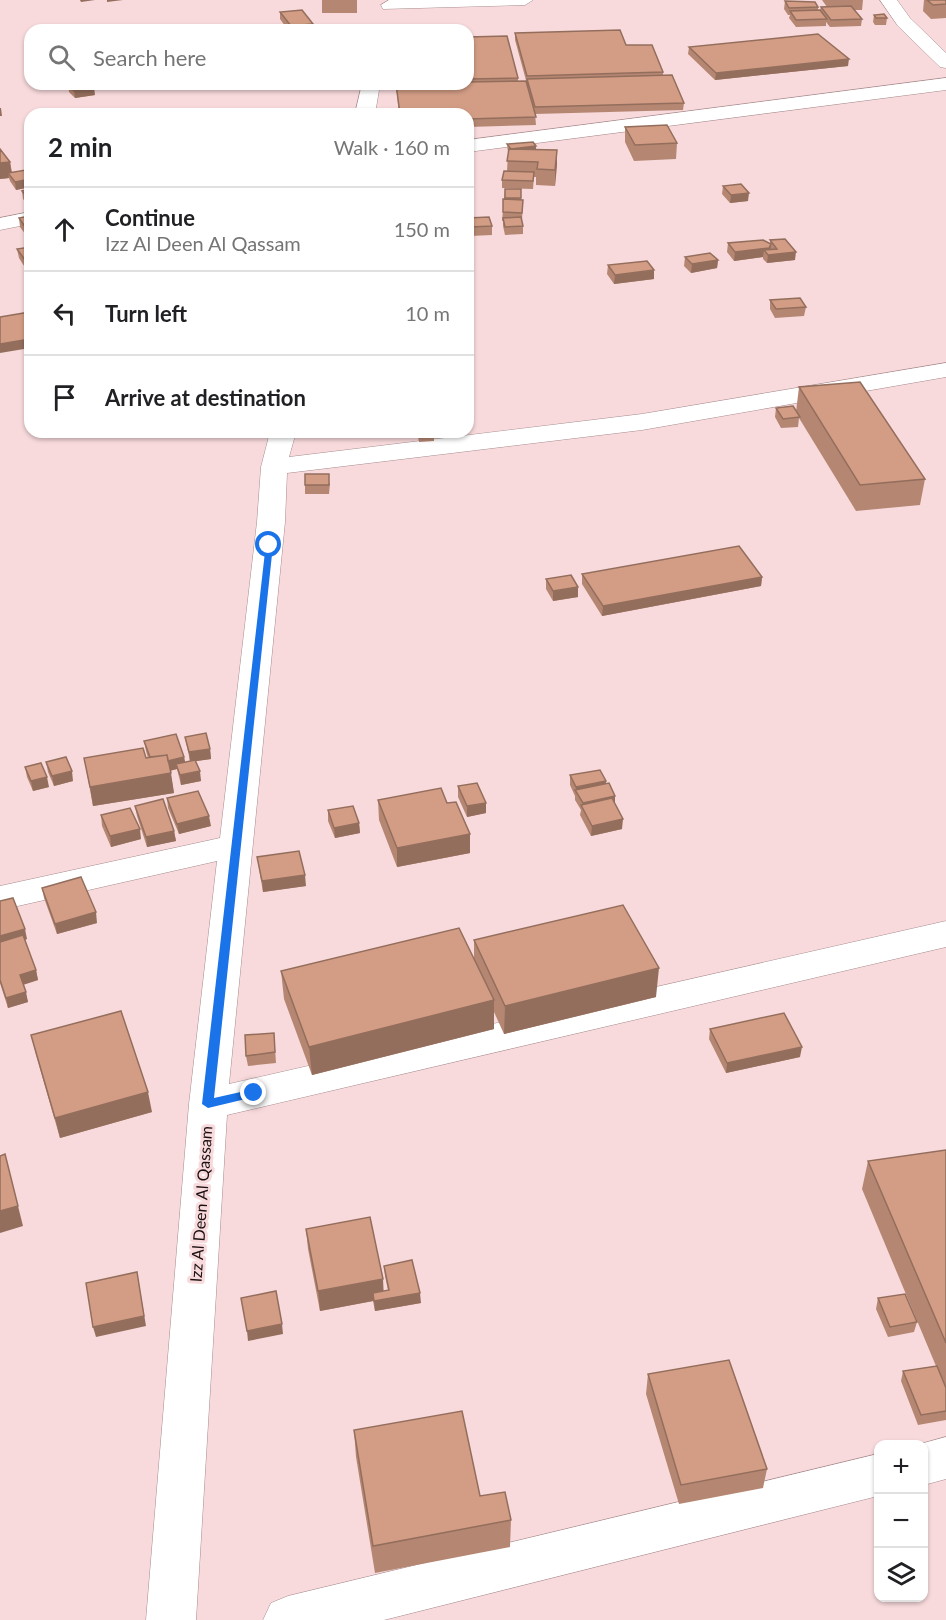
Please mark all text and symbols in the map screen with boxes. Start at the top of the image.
search box [24,24,474,90]
icon: search [45,41,78,74]
text: Search here [93,44,206,71]
text: 2 min [48,131,112,163]
text: Walk · 160 m [334,135,450,159]
text: Continue [105,204,195,231]
icon: ahead [48,213,81,246]
text: 150 m [394,217,450,241]
text: Izz Al Deen Al Qassam [105,231,301,255]
icon: left [48,297,81,330]
text: Turn left [105,300,187,327]
text: 10 m [405,301,450,325]
icon: arrive [48,381,81,414]
text: Arrive at destination [105,384,306,411]
route start [255,531,281,557]
route end [240,1079,266,1105]
street label: Izz Al Deen Al Qassam [186,1125,215,1283]
map controls [874,1440,928,1602]
button: + [874,1440,928,1494]
button: − [874,1494,928,1548]
button: layers [874,1548,928,1602]

